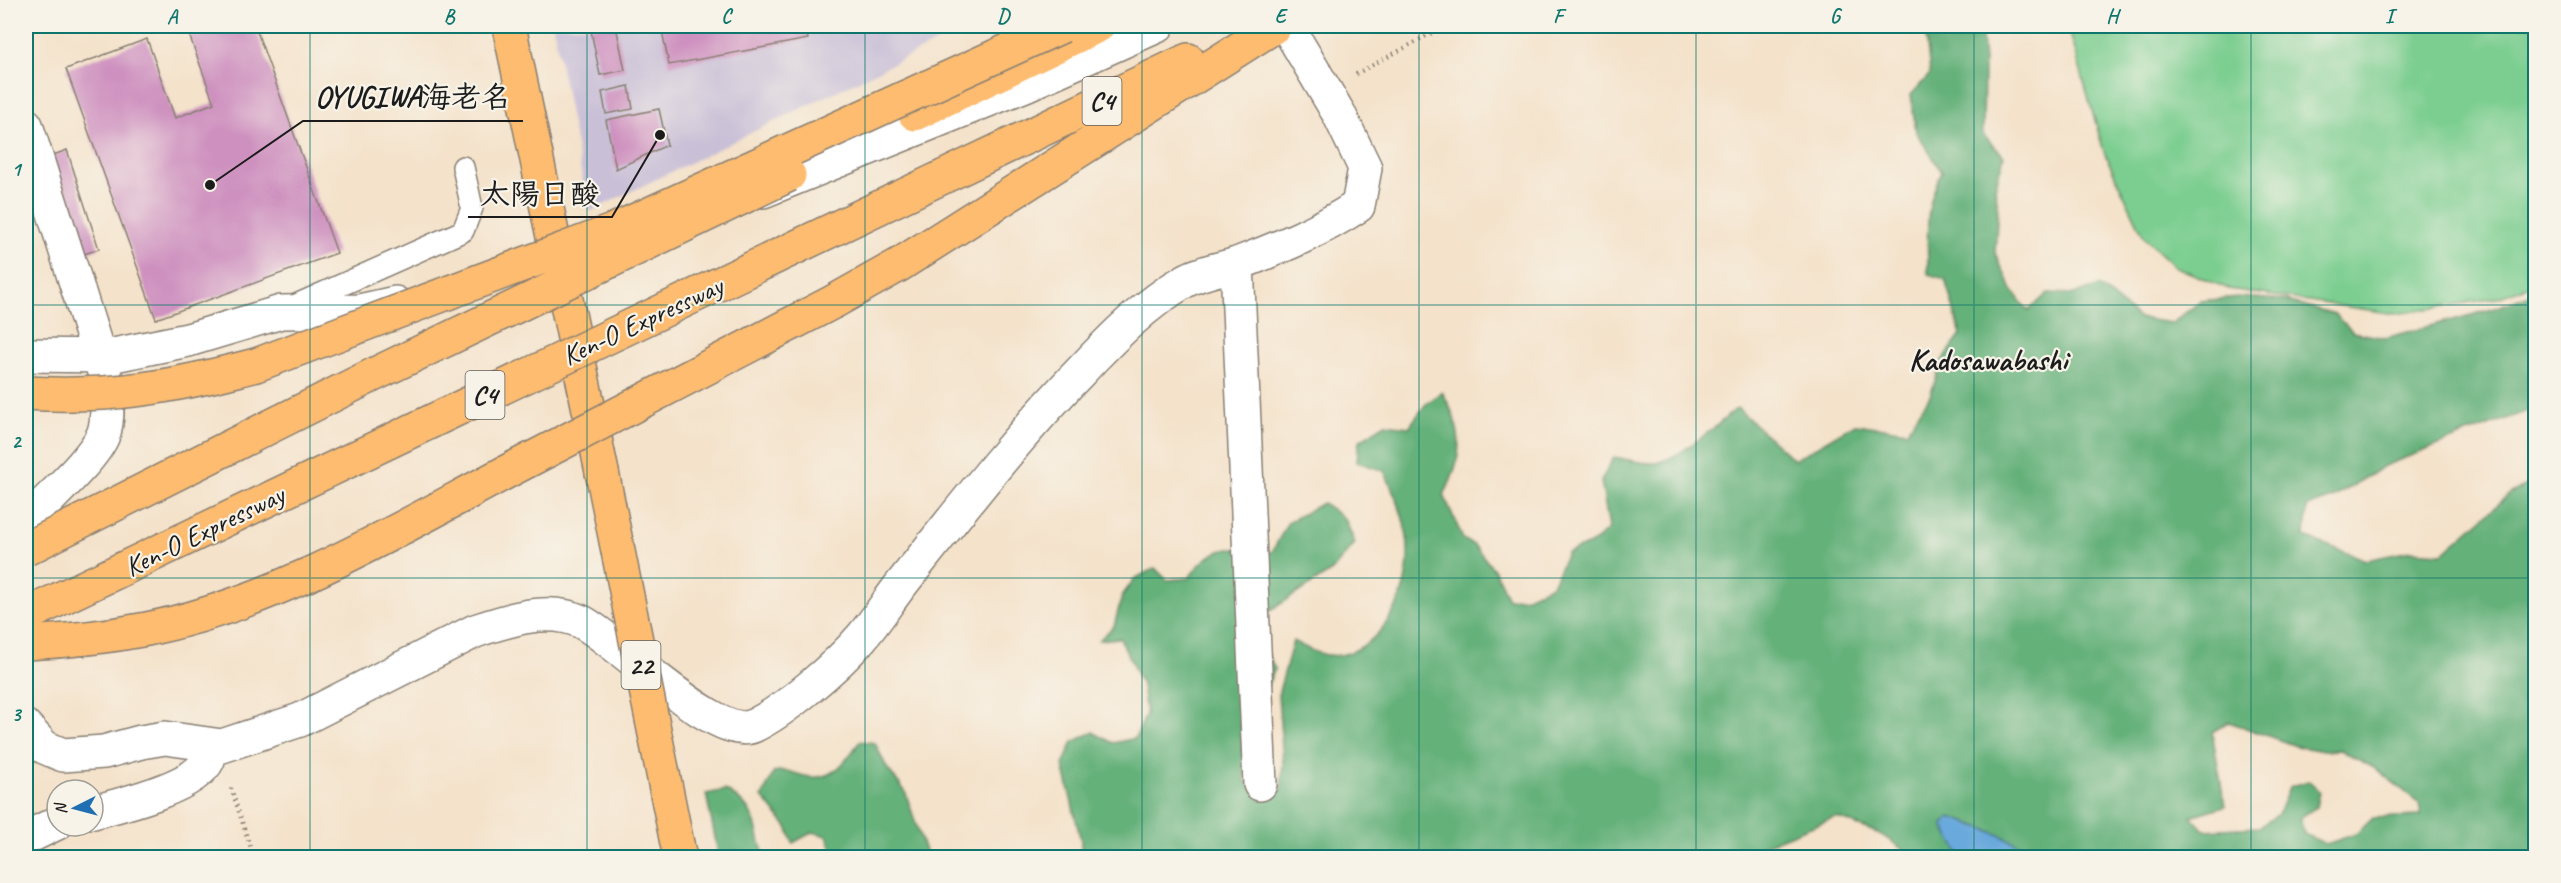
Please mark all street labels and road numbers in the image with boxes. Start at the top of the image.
road number: C4 [1082,77,1122,125]
street label: Ken-O Expressway [556,267,730,373]
road number: C4 [466,371,504,419]
street label: Ken-O Expressway [119,476,292,584]
road number: 22 [622,641,660,689]

